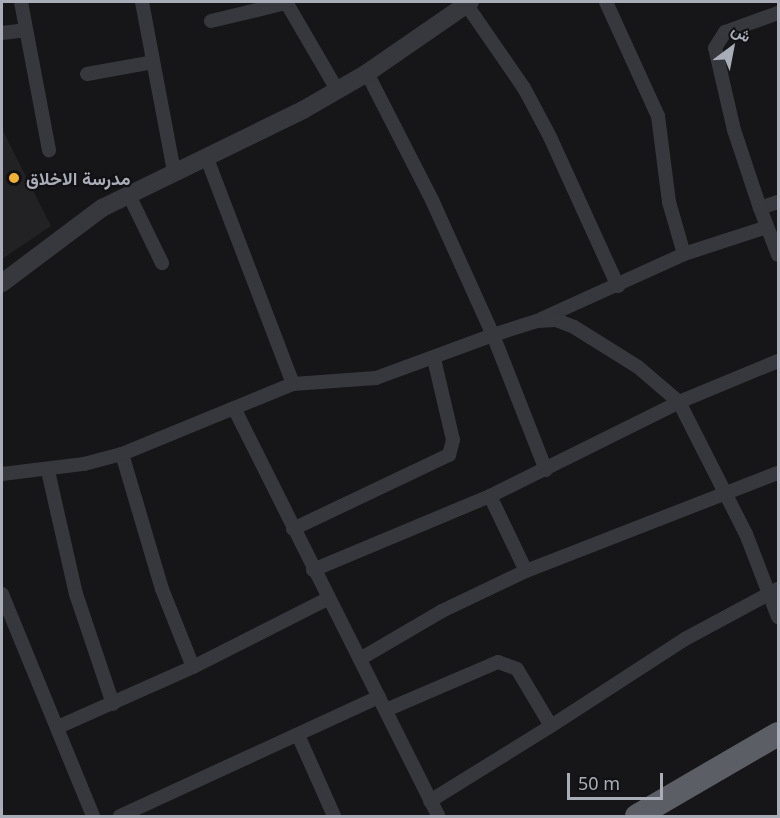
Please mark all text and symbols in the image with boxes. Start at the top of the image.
north arrow [702,18,762,78]
text: ش [728,18,756,47]
place label: مدرسة الاخلاق [26,167,131,189]
marker: مدرسة الاخلاق [7,171,21,185]
scale bar [570,761,666,799]
text: 50 m [578,771,620,795]

